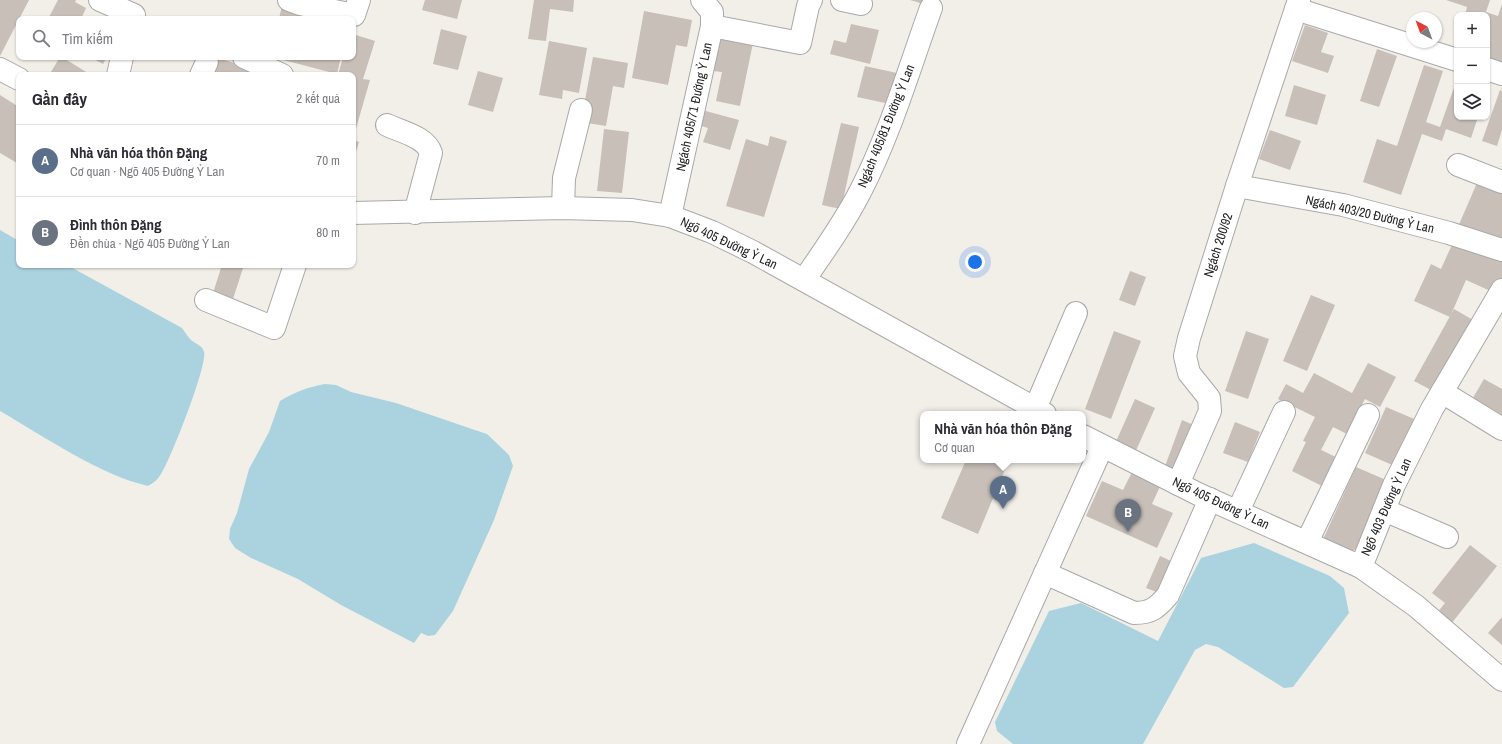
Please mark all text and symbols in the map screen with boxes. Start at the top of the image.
north arrow [1406,12,1442,48]
map controls [1454,12,1490,120]
button: + [1454,12,1490,48]
search box [16,16,356,60]
icon: search [30,27,52,49]
text: Tìm kiếm [62,28,113,49]
street label: Ngách 405/71 Đường Ỷ Lan [672,41,716,173]
button: − [1454,48,1490,84]
street label: Ngách 405/81 Đường Ỷ Lan [854,62,918,190]
button: layers [1454,84,1490,120]
text: Gần đây [32,87,87,110]
text: 2 kết quả [296,90,340,107]
text: Nhà văn hóa thôn Đặng [70,142,207,163]
text: A [41,152,49,169]
text: 70 m [316,152,340,169]
text: Cơ quan · Ngõ 405 Đường Ỷ Lan [70,163,224,180]
street label: Ngách 403/20 Đường Ỷ Lan [1304,191,1436,237]
street label: Ngách 200/92 [1200,211,1236,279]
street label: Ngõ 405 Đường Ỷ Lan [678,213,780,273]
text: Đình thôn Đặng [70,214,162,235]
text: B [41,224,49,241]
text: 80 m [316,224,340,241]
text: Đền chùa · Ngõ 405 Đường Ỷ Lan [70,235,230,252]
your location [965,252,985,272]
popup [920,411,1086,463]
text: Nhà văn hóa thôn Đặng [934,418,1072,439]
text: Cơ quan [934,439,975,456]
street label: Ngõ 403 Đường Ỷ Lan [1357,455,1415,558]
street label: Ngõ 405 Đường Ỷ Lan [1170,473,1272,533]
pin: A [990,476,1016,509]
pin: B [1115,499,1141,532]

